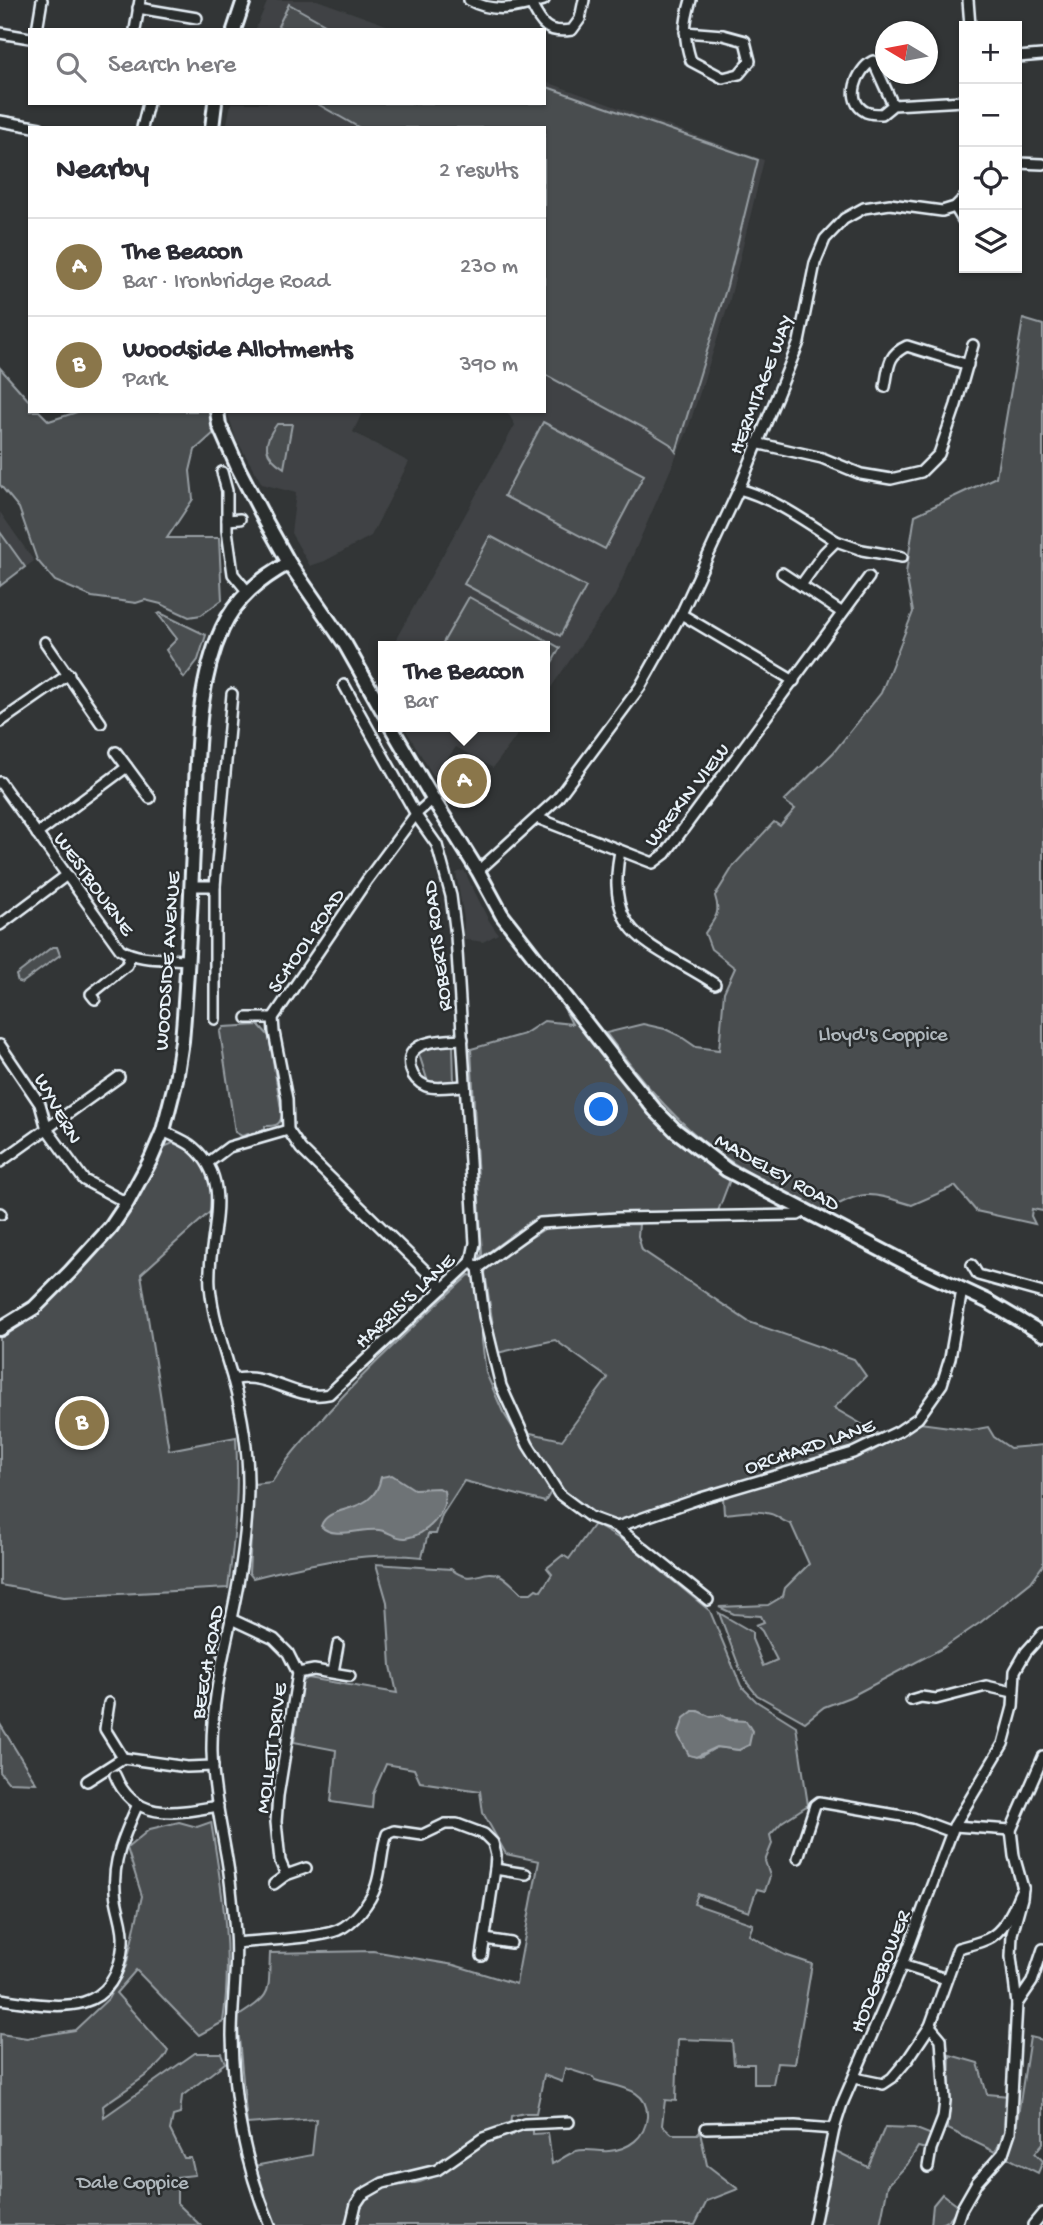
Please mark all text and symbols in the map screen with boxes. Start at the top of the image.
north arrow [875,21,938,84]
map controls [959,21,1022,273]
button: + [959,21,1022,84]
search box [28,28,546,105]
icon: search [52,48,90,86]
text: Search here [108,51,236,82]
button: − [959,84,1022,147]
button: locate [959,147,1022,210]
text: Nearby [56,154,149,189]
text: 2 results [439,158,518,185]
button: layers [959,210,1022,273]
text: The Beacon [123,238,242,269]
text: A [72,254,86,281]
text: 230 m [460,254,518,281]
text: Bar · Ironbridge Road [123,269,330,296]
street label: HERMITAGE WAY [725,312,801,459]
text: Woodside Allotments [123,336,353,367]
text: B [73,352,85,379]
text: 390 m [460,352,518,379]
text: Park [123,367,167,394]
popup [378,641,550,732]
text: The Beacon [404,658,524,689]
text: Bar [404,689,437,716]
street label: WREKIN VIEW [640,739,737,853]
pin: A [441,755,487,807]
street label: WESTBOURNE [46,828,139,943]
street label: WOODSIDE AVENUE [151,870,188,1052]
street label: ROBERTS ROAD [419,879,460,1012]
street label: SCHOOL ROAD [264,885,352,999]
park label: Lloyd's Coppice [818,1024,949,1049]
street label: WYVERN [26,1070,86,1149]
your location [584,1092,618,1126]
street label: MADELEY ROAD [709,1129,843,1219]
street label: HARRIS'S LANE [351,1249,462,1355]
pin: B [59,1397,105,1449]
street label: ORCHARD LANE [742,1414,879,1482]
street label: BEECH ROAD [187,1604,232,1722]
street label: MOLLETT DRIVE [252,1681,295,1815]
street label: HODGEBOWER [846,1906,919,2037]
park label: Dale Coppice [75,2172,190,2197]

